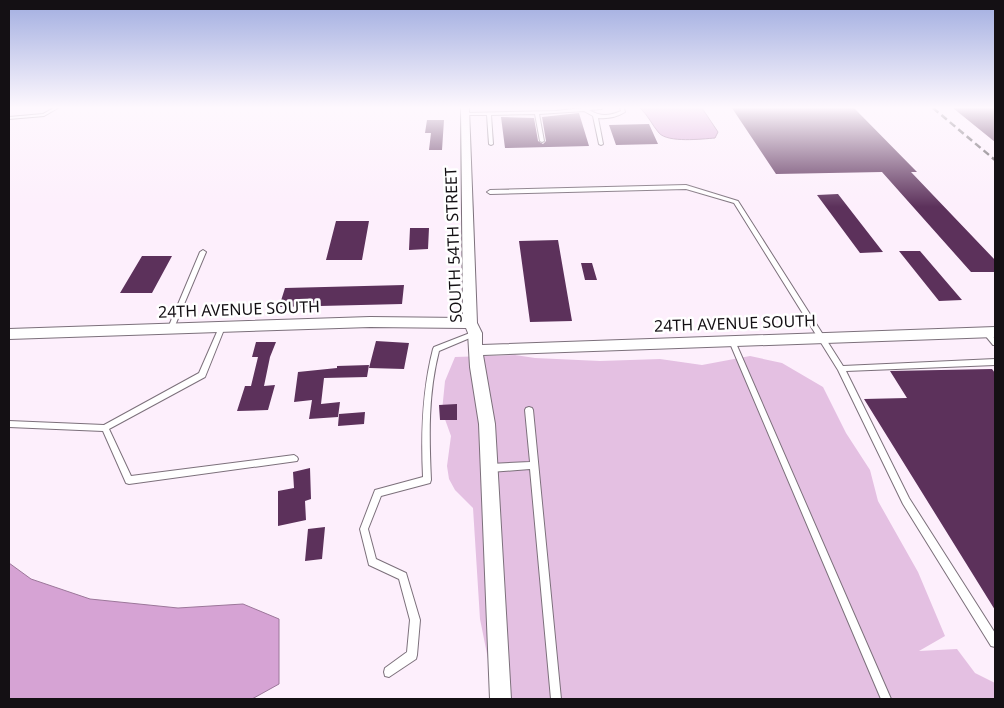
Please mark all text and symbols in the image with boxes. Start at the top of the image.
street label: SOUTH 54TH STREET [439,167,467,323]
street label: 24TH AVENUE SOUTH [158,295,320,323]
street label: 24TH AVENUE SOUTH [654,309,816,337]

